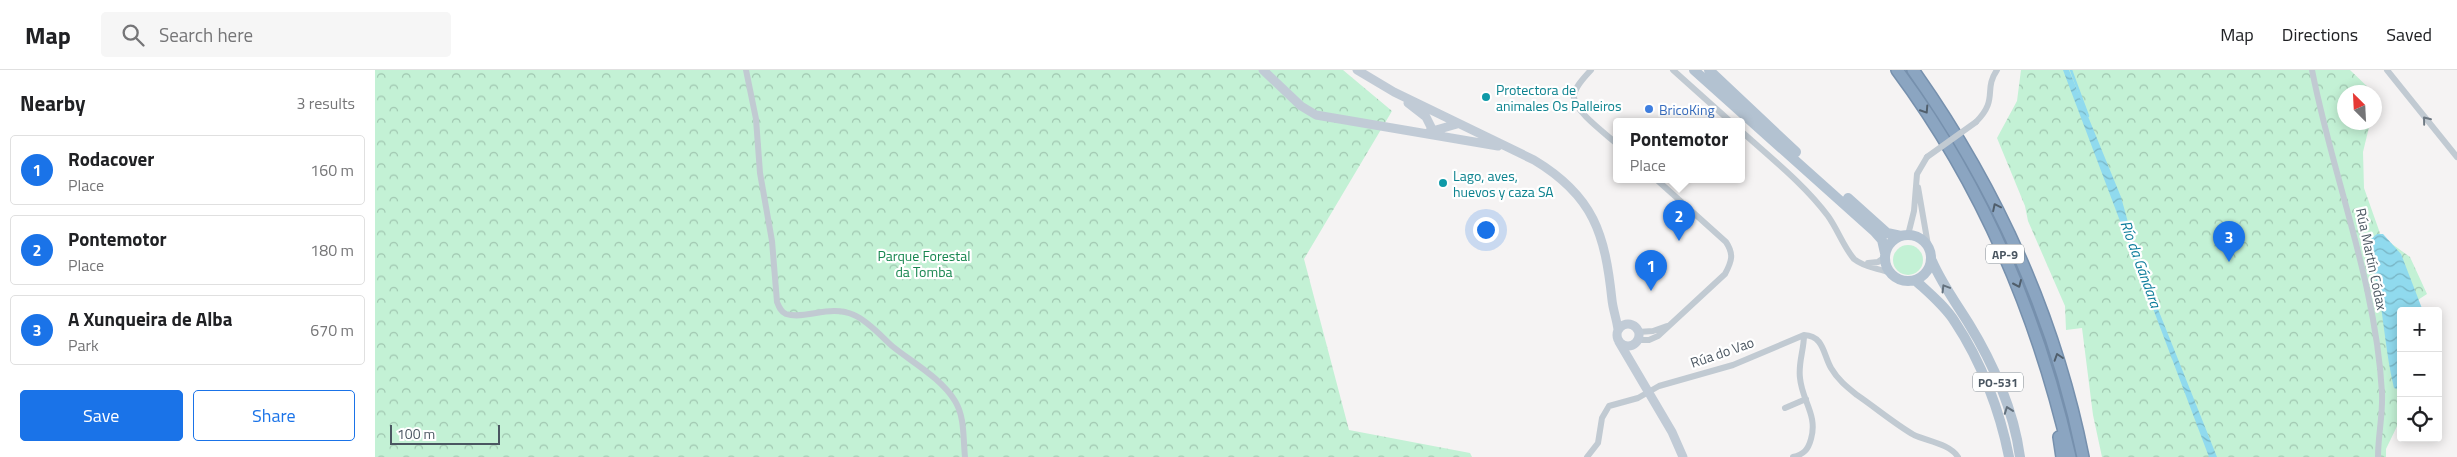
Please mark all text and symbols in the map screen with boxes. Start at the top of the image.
search box [101,12,451,57]
text: Map [25,17,71,53]
text: Search here [159,20,253,49]
icon: search [119,21,147,49]
text: Map [2220,21,2254,48]
text: Directions [2282,21,2358,48]
text: Saved [2386,21,2432,48]
place label: Protectora de animales Os Palleiros [1496,79,1622,116]
north arrow [2337,85,2382,130]
text: Nearby [20,87,85,119]
text: 3 results [296,91,355,115]
marker: Protectora de animales Os Palleiros [1480,91,1492,103]
place label: BricoKing [1659,99,1715,120]
marker: BricoKing [1643,103,1655,115]
one-way arrow [1919,104,1928,114]
one-way arrow [2423,117,2431,126]
popup [1613,118,1745,183]
text: Pontemotor [1630,124,1728,153]
text: Rodacover [68,144,154,173]
text: Place [1630,153,1666,177]
text: 1 [33,158,41,182]
text: 160 m [310,158,354,182]
place label: Lago, aves, huevos y caza SA [1453,165,1554,202]
text: Place [68,173,104,197]
marker: Lago, aves, huevos y caza SA [1437,177,1449,189]
pin: 2 [1663,200,1695,241]
one-way arrow [1992,203,2002,212]
street label: Rúa Martín Códax [2351,206,2393,313]
your location [1473,217,1499,243]
water label: Río da Gándara [2115,217,2168,312]
pin: 3 [2213,221,2245,262]
text: Pontemotor [68,224,167,253]
text: 2 [33,238,41,262]
text: 180 m [310,238,354,262]
road number: AP-9 [1986,244,2024,263]
park label: Parque Forestal da Tomba [878,245,970,282]
pin: 1 [1635,250,1667,291]
text: Place [68,253,104,277]
one-way arrow [2012,279,2022,288]
one-way arrow [1941,284,1951,293]
text: A Xunqueira de Alba [68,304,232,333]
map controls [2397,307,2442,442]
button: + [2397,307,2442,352]
text: 3 [33,318,41,342]
text: 670 m [310,318,354,342]
street label: Rúa do Vao [1687,331,1757,373]
text: Park [68,333,99,357]
button: − [2397,352,2442,397]
one-way arrow [2054,353,2064,362]
road number: PO-531 [1973,372,2023,392]
button: Save [20,390,183,441]
button: Share [193,390,355,441]
button: locate [2397,397,2442,442]
one-way arrow [2004,406,2014,415]
scale bar [390,422,500,445]
text: 100 m [397,423,435,444]

